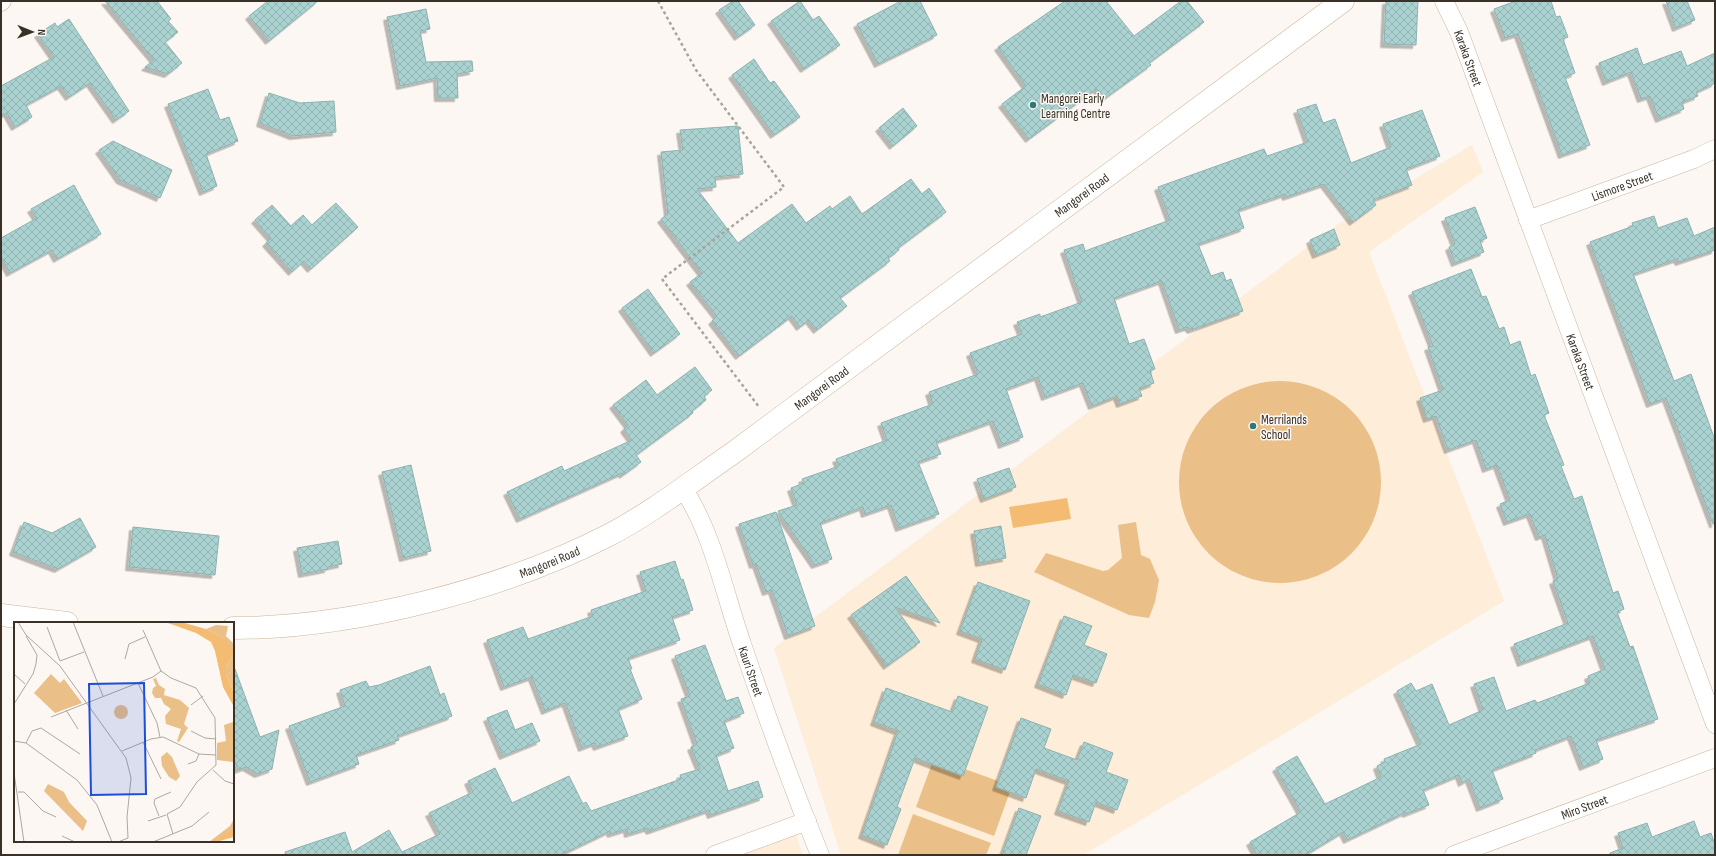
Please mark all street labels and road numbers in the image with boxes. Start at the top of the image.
street label: Karaka Street [1450,28,1485,89]
street label: Lismore Street [1589,168,1655,205]
street label: Mangorei Road [1052,170,1113,221]
street label: Karaka Street [1562,332,1598,392]
street label: Mangorei Road [791,363,852,414]
street label: Mangorei Road [517,543,583,582]
street label: Kauri Street [734,644,766,699]
street label: Miro Street [1559,792,1610,823]

